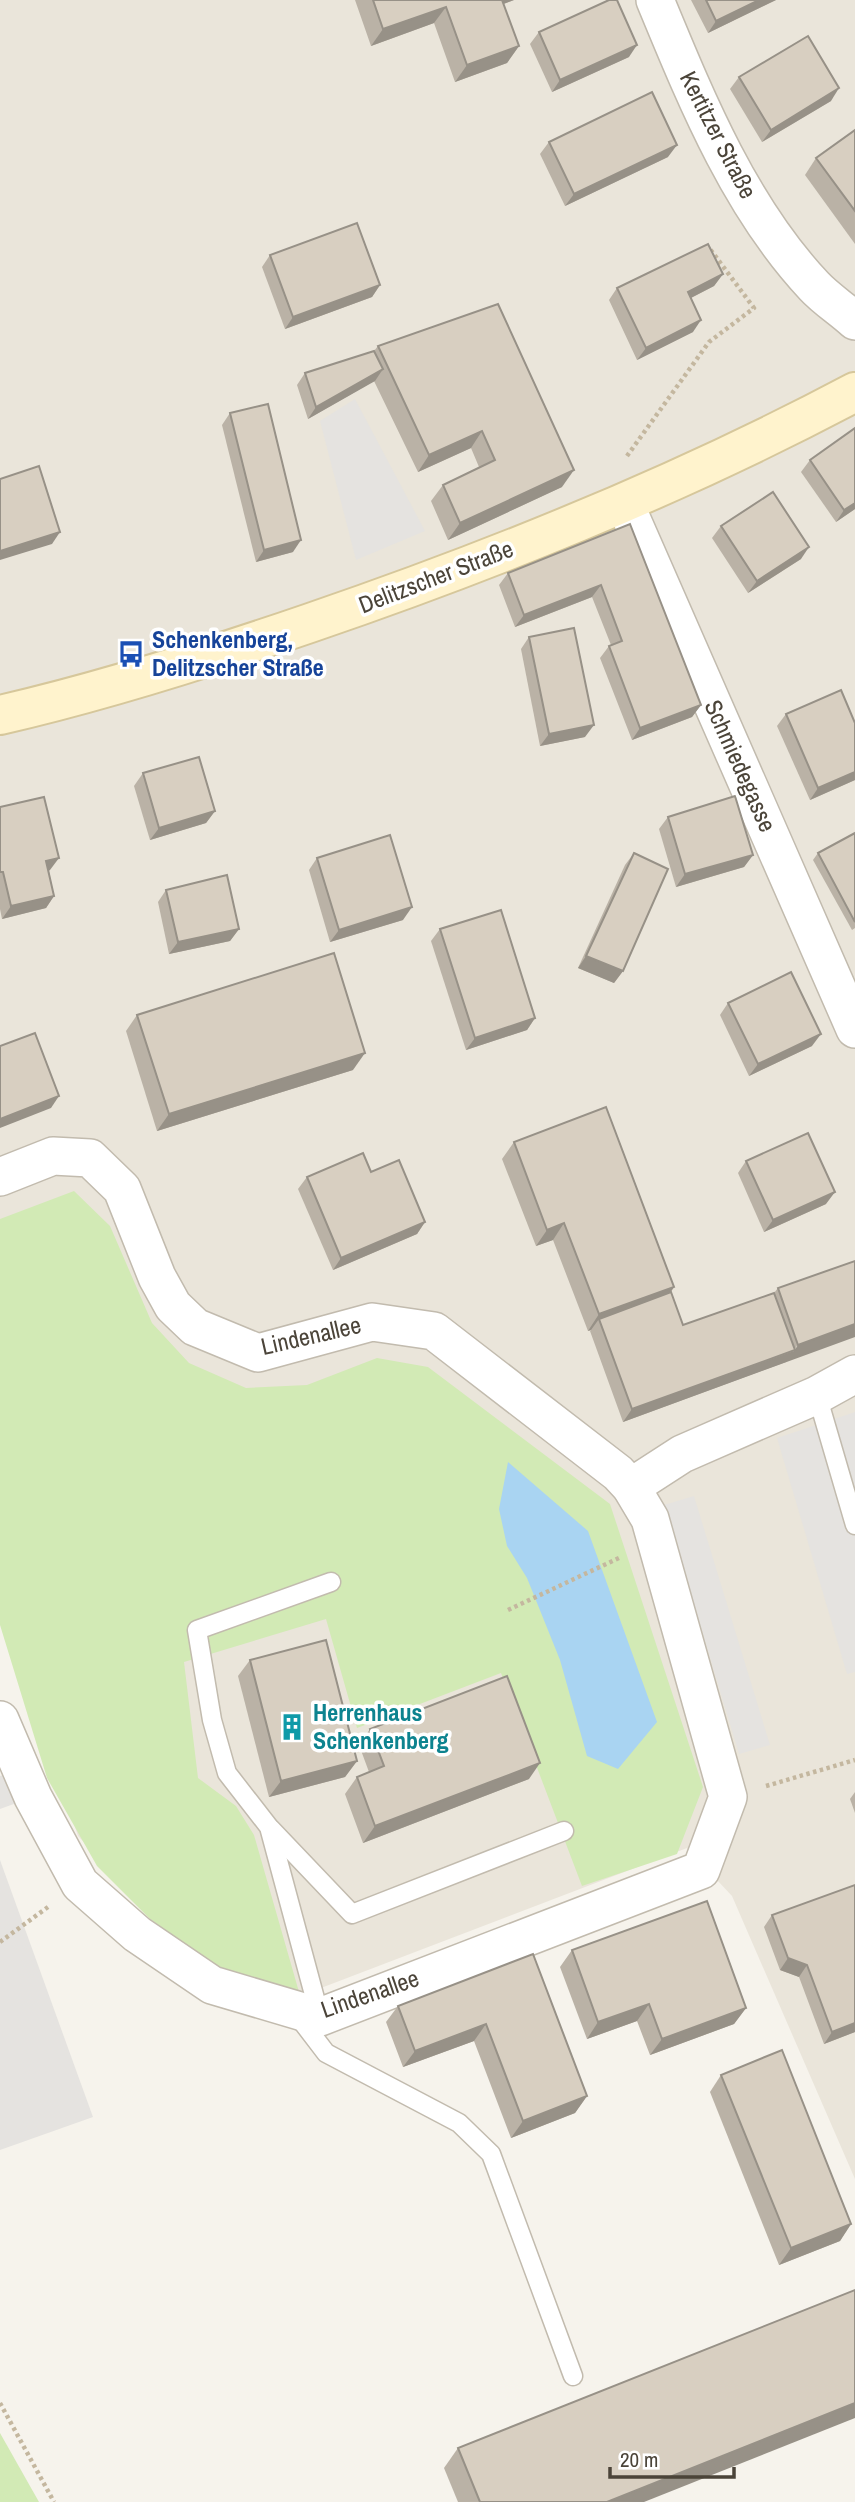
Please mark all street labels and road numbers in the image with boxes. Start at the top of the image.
street label: Kertitzer Straße [673,65,765,204]
street label: Delitzscher Straße [354,532,517,620]
street label: Schmiedegasse [698,695,784,837]
street label: Lindenallee [258,1308,364,1362]
street label: Lindenallee [316,1961,423,2025]

